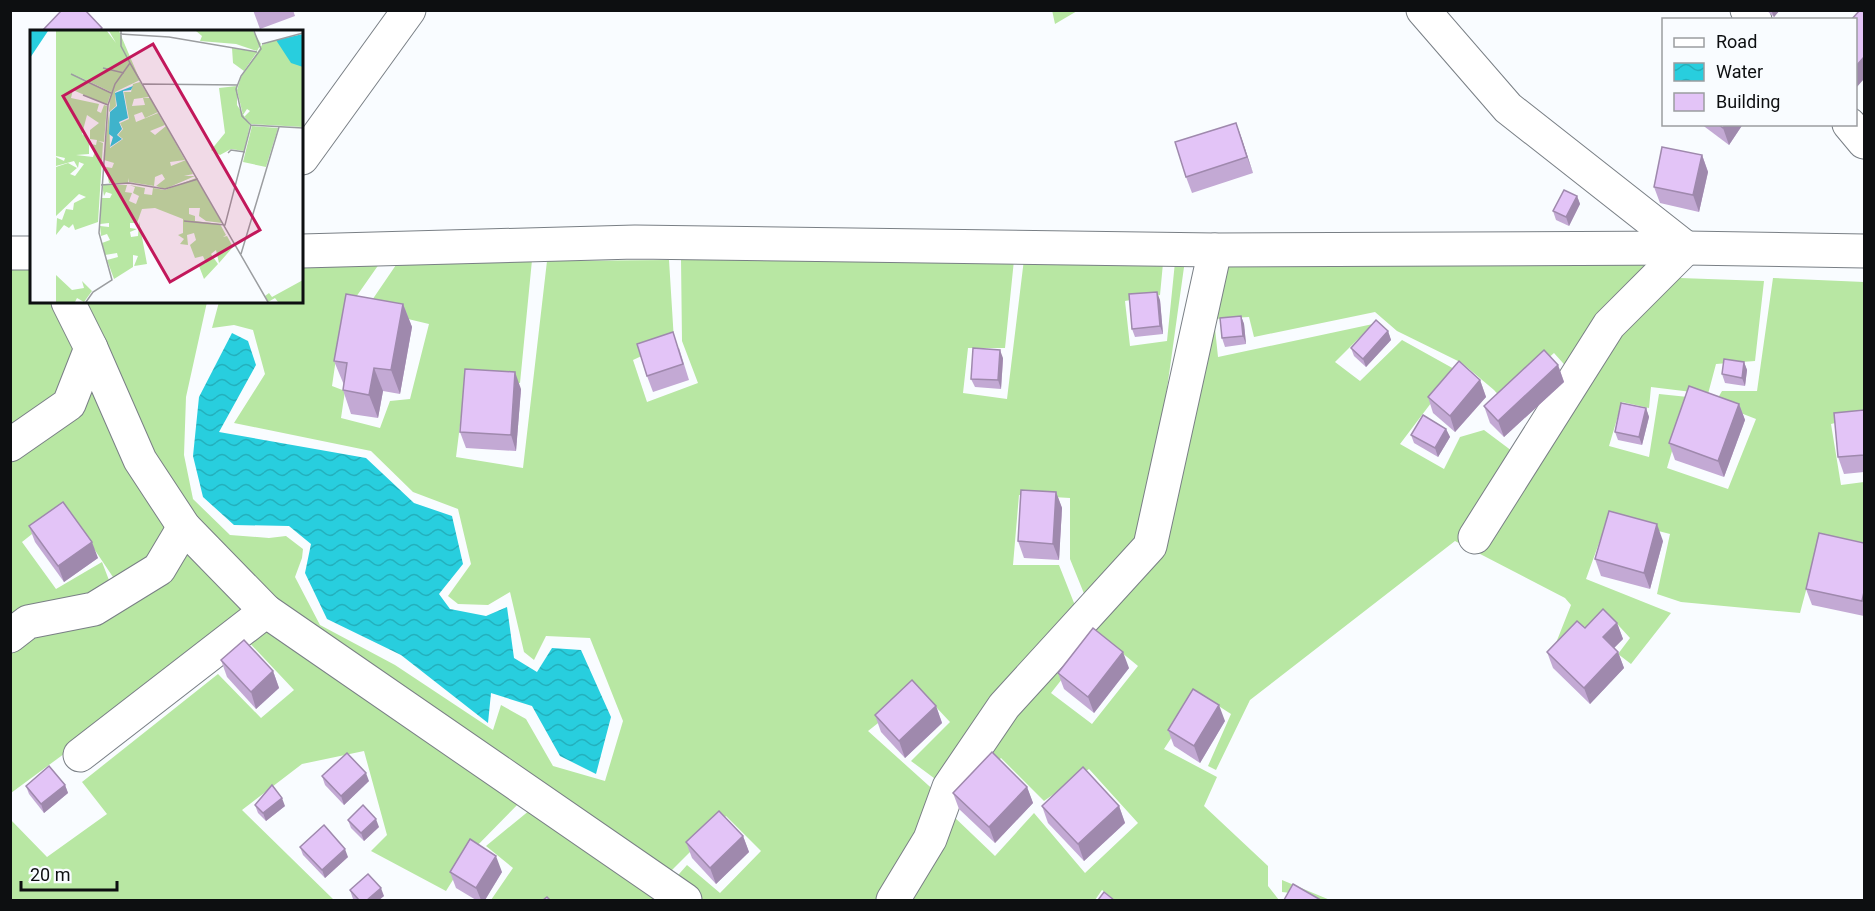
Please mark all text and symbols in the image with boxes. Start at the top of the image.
legend [1662,18,1857,126]
inset map [30,30,303,303]
text: Road [1716,31,1757,52]
text: Water [1716,61,1763,82]
text: Building [1716,91,1780,112]
scale bar [21,854,117,892]
text: 20 m [30,864,70,885]

